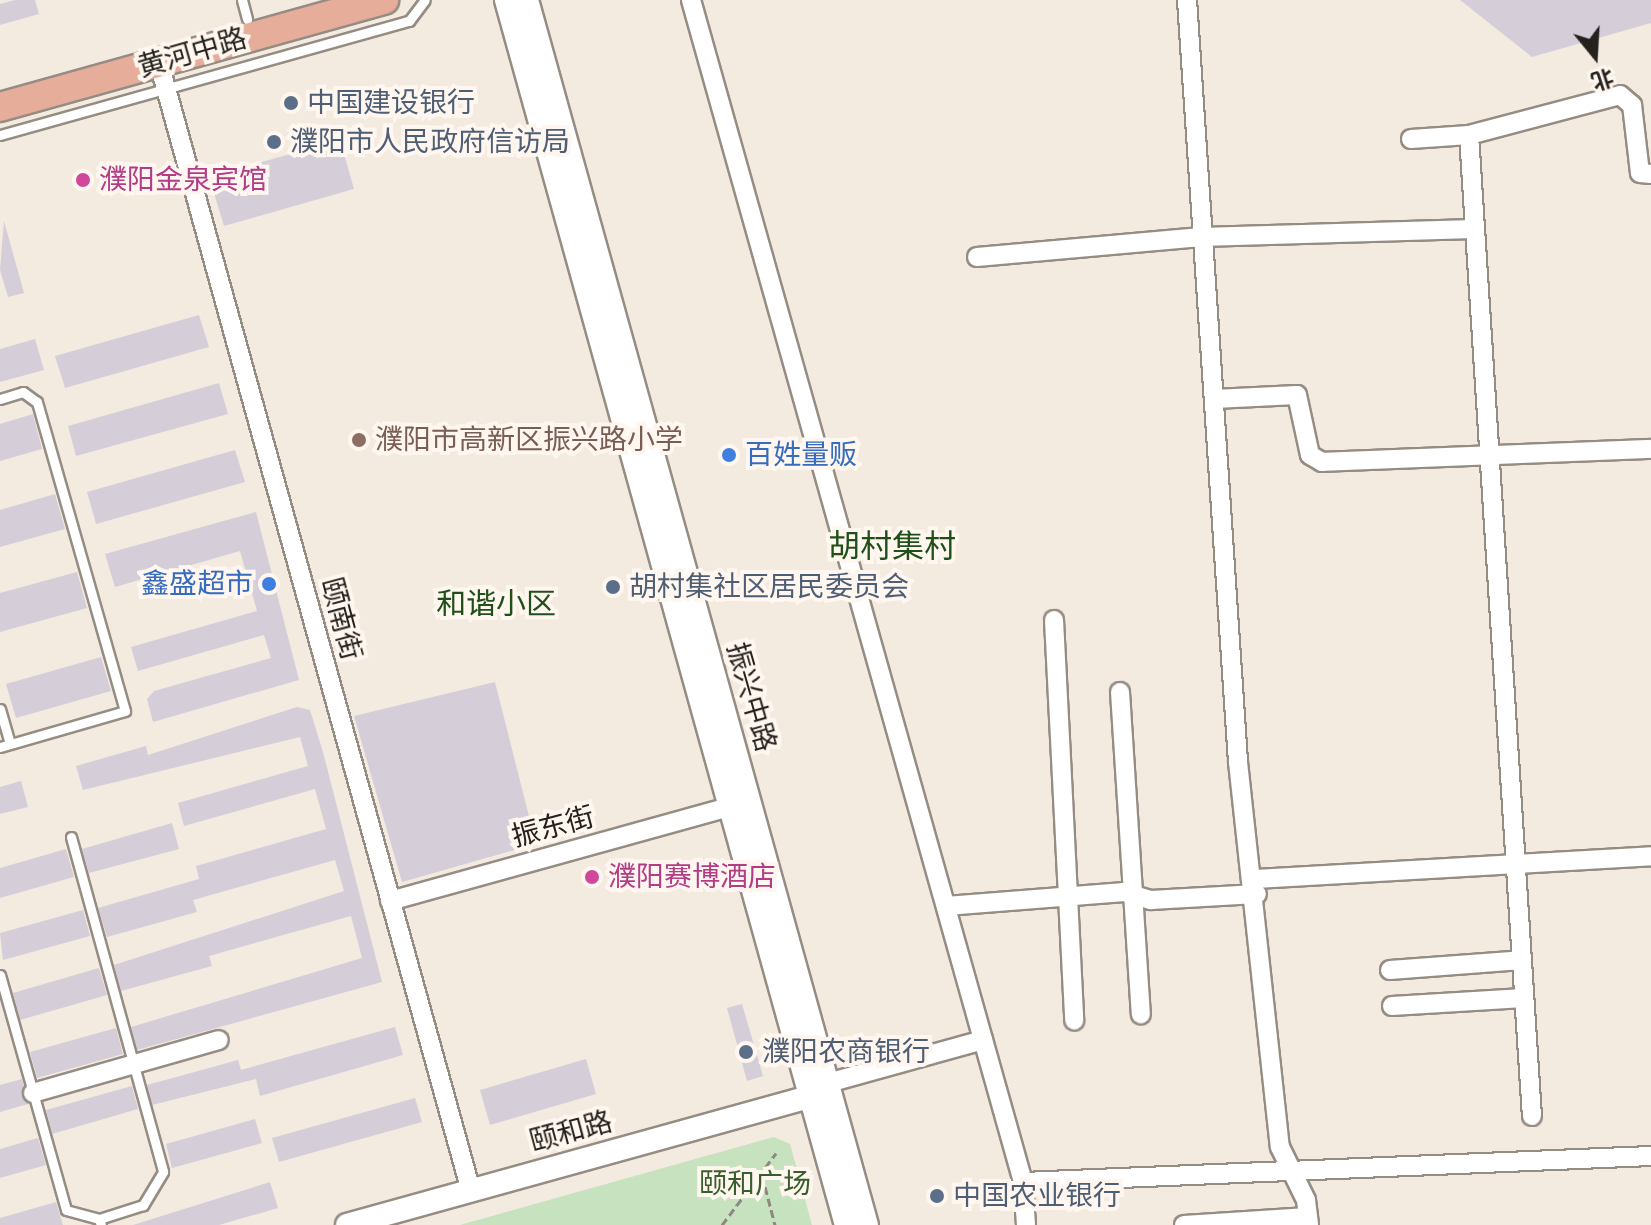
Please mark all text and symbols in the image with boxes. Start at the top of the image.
north arrow [1555,16,1635,96]
street label: 黄河中路 [134,21,250,85]
text: 北 [1588,63,1617,96]
place label: 中国建设银行 [307,86,475,120]
marker: 中国建设银行 [282,94,300,112]
place label: 濮阳市人民政府信访局 [290,125,570,159]
marker: 濮阳市人民政府信访局 [265,133,283,151]
place label: 濮阳金泉宾馆 [99,163,267,197]
marker: 濮阳金泉宾馆 [74,171,92,189]
place label: 濮阳市高新区振兴路小学 [375,423,683,457]
marker: 濮阳市高新区振兴路小学 [350,431,368,449]
place label: 百姓量贩 [745,438,857,472]
marker: 百姓量贩 [720,446,738,464]
district label: 胡村集村 [828,527,956,565]
place label: 鑫盛超市 [141,567,253,601]
place label: 胡村集社区居民委员会 [629,570,909,604]
street label: 颐南街 [314,574,368,664]
marker: 鑫盛超市 [260,575,278,593]
marker: 胡村集社区居民委员会 [604,578,622,596]
district label: 和谐小区 [436,586,556,622]
street label: 振兴中路 [719,639,783,755]
street label: 振东街 [508,800,598,854]
place label: 濮阳赛博酒店 [608,860,776,894]
marker: 濮阳赛博酒店 [583,868,601,886]
place label: 濮阳农商银行 [762,1035,930,1069]
marker: 濮阳农商银行 [737,1043,755,1061]
street label: 颐和路 [526,1105,616,1159]
park label: 颐和广场 [699,1167,811,1201]
place label: 中国农业银行 [953,1179,1121,1213]
marker: 中国农业银行 [928,1187,946,1205]

